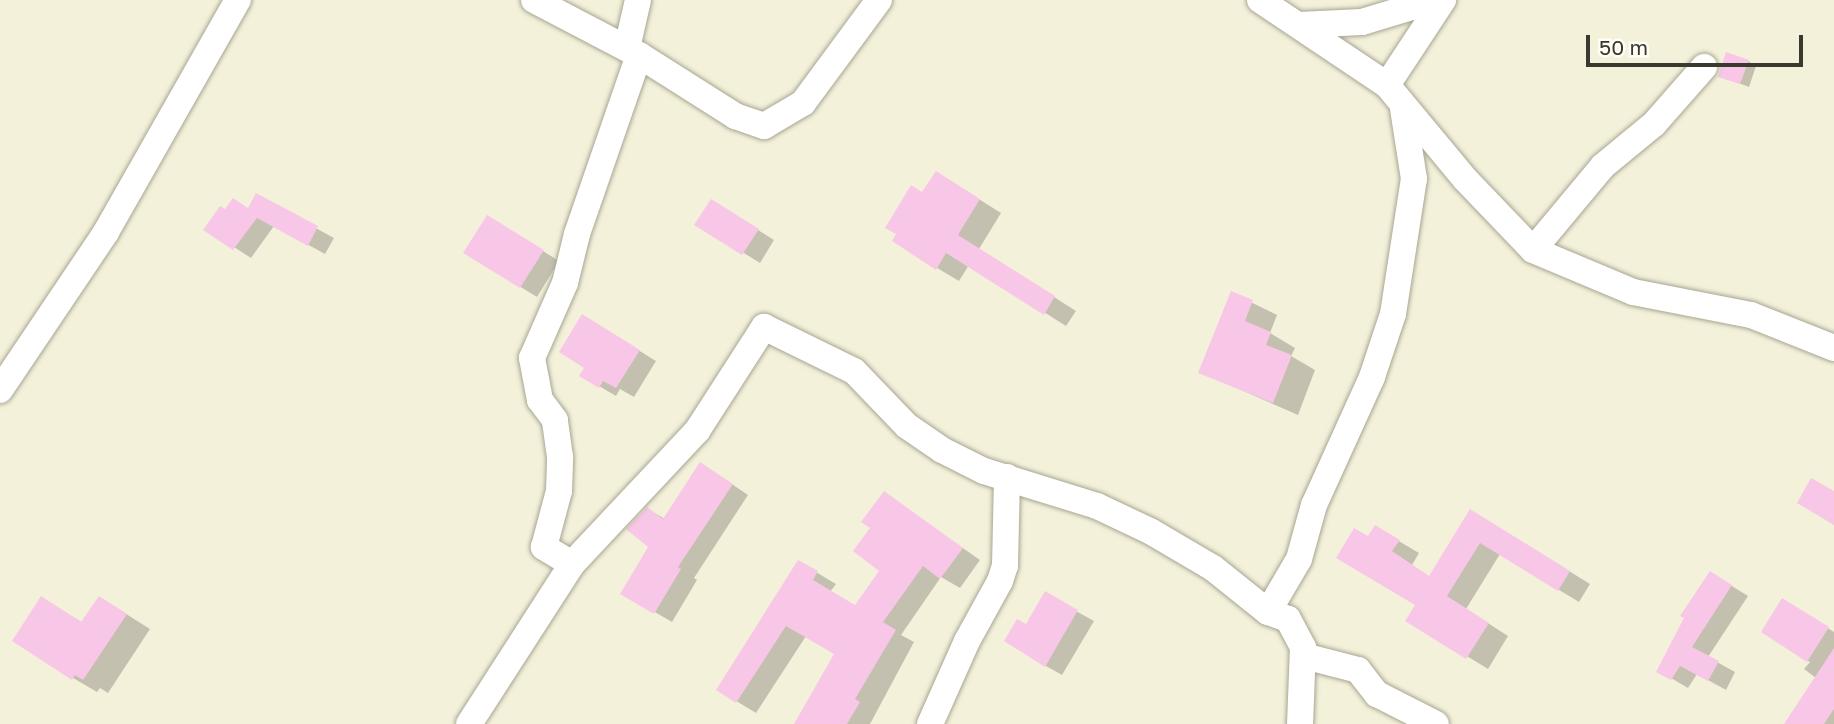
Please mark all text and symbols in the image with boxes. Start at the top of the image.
scale bar [1589,21,1806,65]
text: 50 m [1599,34,1648,60]

